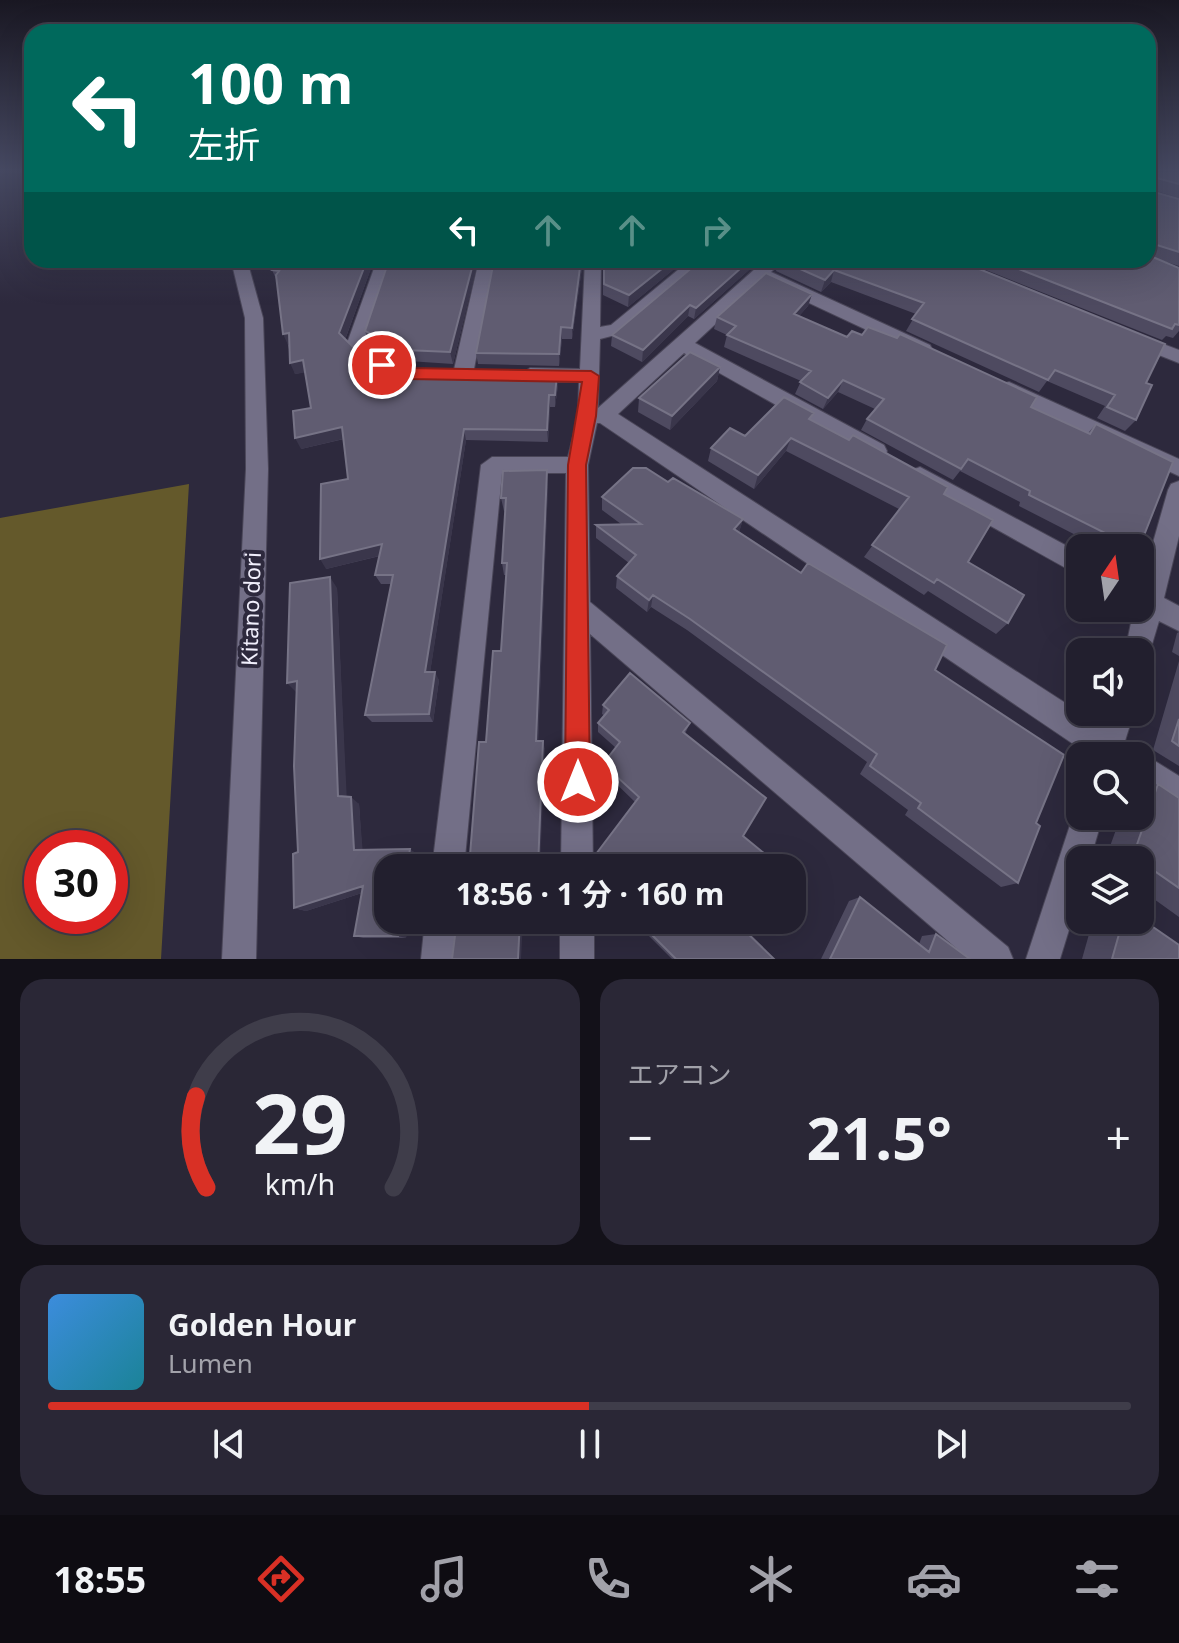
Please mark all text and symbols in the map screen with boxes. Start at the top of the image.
text: 100 m [188,44,353,120]
icon: left [56,56,160,160]
text: 左折 [188,120,260,169]
icon: left [442,208,486,252]
icon: ahead [526,208,570,252]
icon: ahead [610,208,654,252]
icon: right [694,208,738,252]
pin [348,331,416,399]
icon: arrive [360,343,404,387]
north arrow [1066,534,1154,622]
map controls [1066,534,1154,934]
street label: Kitano dori [233,552,267,666]
button: sound [1066,638,1154,726]
position arrow [536,740,620,824]
button: search [1066,742,1154,830]
speed limit sign: 30 [24,830,128,934]
button: layers [1066,846,1154,934]
text: 18:56 · 1 分 · 160 m [456,873,724,914]
text: エアコン [628,1056,732,1092]
text: 29 [252,1065,347,1178]
text: 21.5° [807,1096,952,1178]
text: − [628,1107,653,1167]
text: + [1106,1107,1131,1167]
text: km/h [265,1164,335,1203]
text: Golden Hour [168,1304,356,1345]
text: Lumen [168,1345,253,1381]
icon: previous [207,1422,251,1466]
icon: pause [568,1422,612,1466]
icon: next [929,1422,973,1466]
icon: directions [253,1551,309,1607]
icon: music [416,1551,472,1607]
icon: phone [580,1551,636,1607]
icon: climate [743,1551,799,1607]
icon: car [906,1551,962,1607]
icon: filters [1069,1551,1125,1607]
text: 18:55 [54,1555,146,1604]

